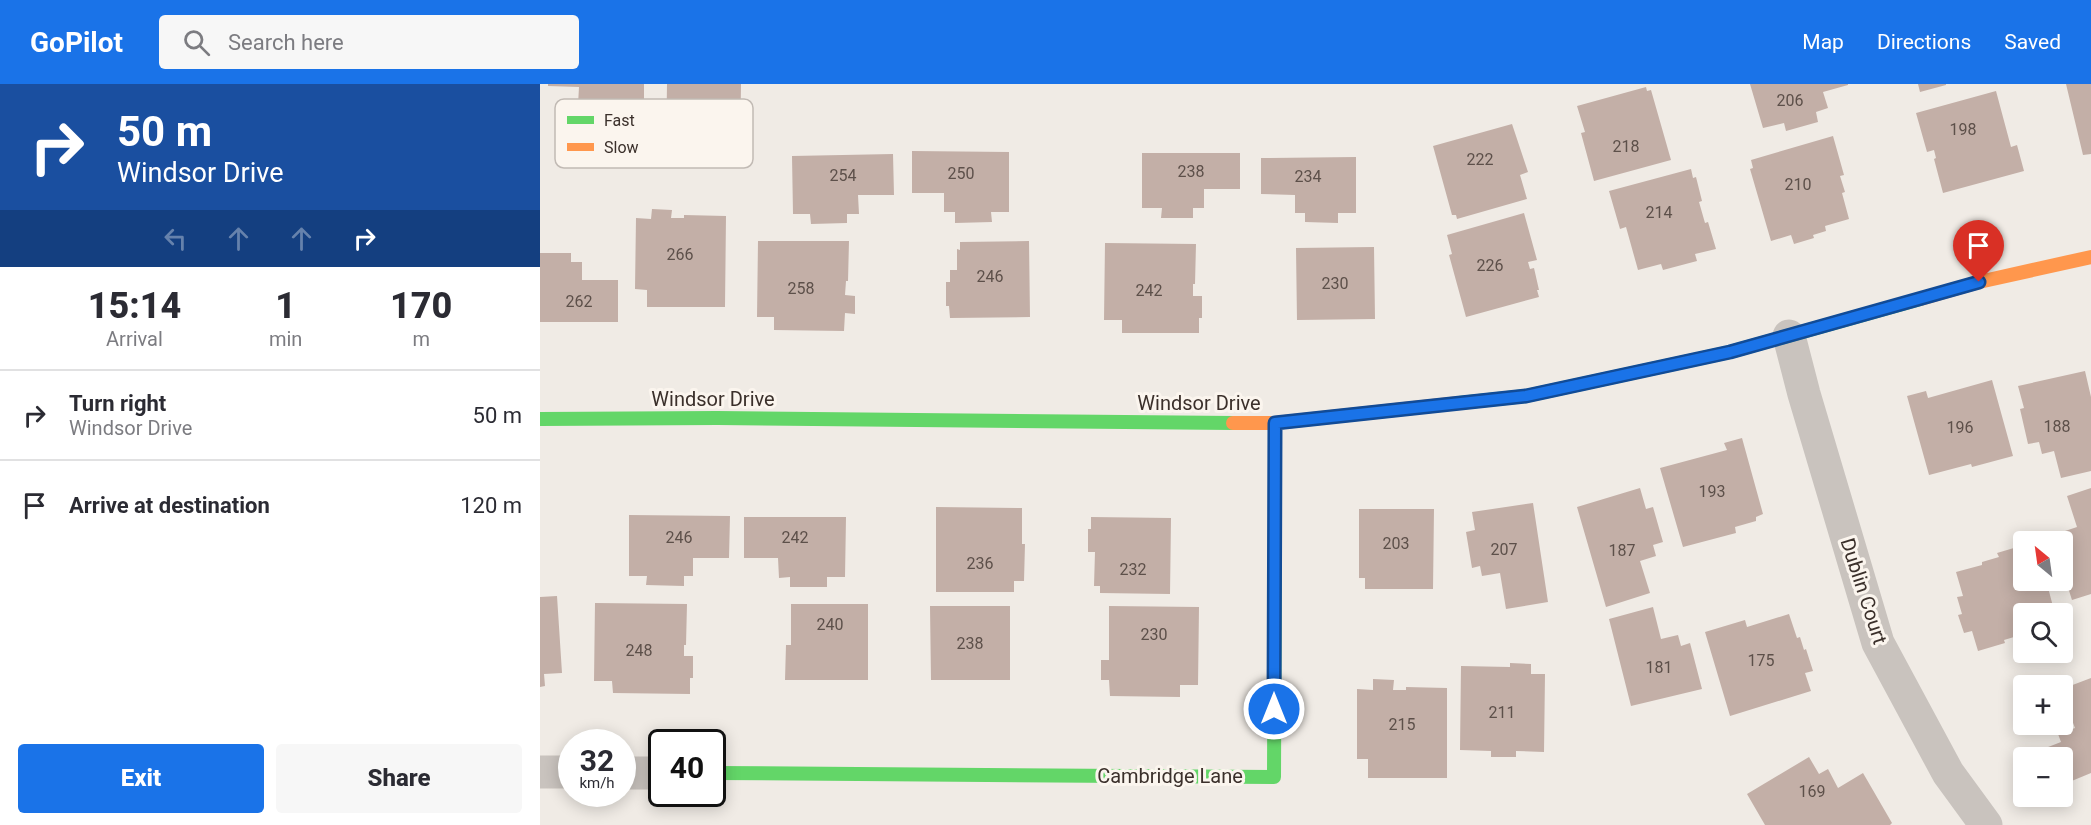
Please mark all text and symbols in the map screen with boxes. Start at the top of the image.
search box [159,15,579,69]
text: GoPilot [30,26,123,59]
icon: search [180,26,213,59]
text: Search here [228,30,344,55]
text: Map [1802,30,1844,54]
text: Directions [1877,30,1971,54]
text: Saved [2004,30,2061,54]
house number: 206 [1777,91,1803,110]
legend [555,99,753,168]
text: 50 m [117,107,212,156]
icon: right [18,108,96,186]
text: Fast [604,111,635,130]
house number: 198 [1950,120,1976,139]
house number: 218 [1613,137,1639,156]
text: Slow [604,138,639,157]
house number: 222 [1467,150,1493,169]
text: Windsor Drive [117,157,284,189]
house number: 238 [1178,162,1204,181]
house number: 250 [948,164,974,183]
house number: 254 [830,166,856,185]
house number: 234 [1295,167,1321,186]
house number: 210 [1785,175,1811,194]
house number: 214 [1646,203,1672,222]
pin [1953,220,2004,282]
icon: left [159,222,192,255]
icon: ahead [222,222,255,255]
icon: ahead [285,222,318,255]
icon: right [348,222,381,255]
icon: arrive [1962,229,1995,262]
house number: 266 [667,245,693,264]
house number: 226 [1477,256,1503,275]
house number: 246 [977,267,1003,286]
house number: 230 [1322,274,1348,293]
house number: 258 [788,279,814,298]
house number: 242 [1136,281,1162,300]
text: 15:14 [88,285,181,327]
text: 1 [275,285,296,327]
text: 170 [390,285,452,327]
house number: 262 [566,292,592,311]
text: Arrival [106,327,163,351]
text: min [269,327,302,351]
text: m [412,327,430,351]
street label: Windsor Drive [651,387,775,411]
text: Turn right [69,391,166,416]
street label: Windsor Drive [1137,391,1261,415]
icon: right [18,399,51,432]
text: 50 m [473,403,522,428]
text: Windsor Drive [69,416,192,440]
house number: 188 [2044,417,2070,436]
house number: 196 [1947,418,1973,437]
house number: 193 [1699,482,1725,501]
icon: arrive [18,489,51,522]
text: Arrive at destination [69,493,270,518]
text: 120 m [460,493,522,518]
house number: 246 [666,528,692,547]
house number: 242 [782,528,808,547]
north arrow [2013,531,2073,591]
map controls [2013,531,2073,807]
house number: 203 [1383,534,1409,553]
street label: Dublin Court [1836,535,1892,647]
house number: 207 [1491,540,1517,559]
house number: 187 [1609,541,1635,560]
house number: 236 [967,554,993,573]
house number: 232 [1120,560,1146,579]
button: search [2013,603,2073,663]
house number: 240 [817,615,843,634]
house number: 230 [1141,625,1167,644]
house number: 238 [957,634,983,653]
house number: 248 [626,641,652,660]
house number: 175 [1748,651,1774,670]
house number: 181 [1646,658,1672,677]
button: + [2013,675,2073,735]
position arrow [1242,677,1306,741]
house number: 211 [1489,703,1515,722]
house number: 215 [1389,715,1415,734]
speed limit sign: 40 [648,729,726,807]
text: 32 [580,743,614,778]
button: Exit [18,744,264,813]
button: Share [276,744,522,813]
button: − [2013,747,2073,807]
street label: Cambridge Lane [1097,764,1243,788]
text: km/h [579,774,615,792]
house number: 169 [1799,782,1825,801]

